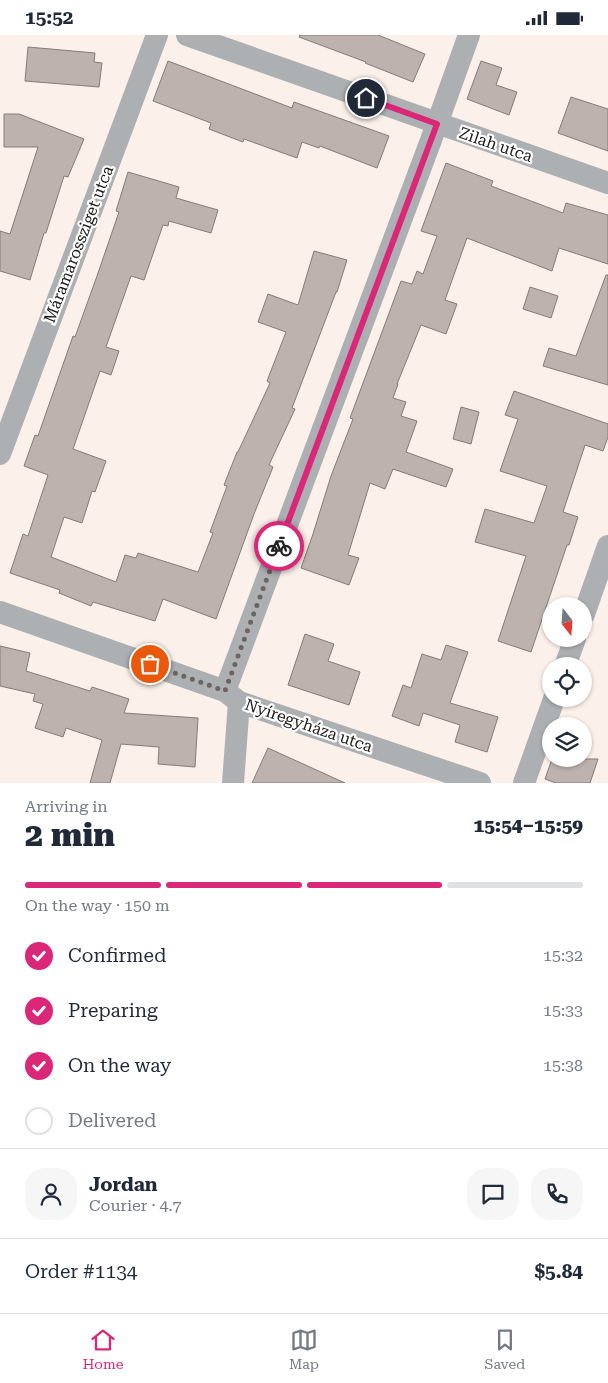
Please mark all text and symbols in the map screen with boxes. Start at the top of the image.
text: 15:52 [25,6,74,29]
pin [345,77,387,119]
icon: home [352,84,380,112]
street label: Zilah utca [457,123,535,166]
street label: Máramarossziget utca [40,163,117,325]
courier [254,521,304,571]
icon: bike [265,532,293,560]
north arrow [542,597,592,647]
map controls [542,597,592,767]
pin [129,643,171,685]
icon: bag [136,650,164,678]
button: locate [542,657,592,707]
street label: Nyíregyháza utca [243,695,375,756]
button: layers [542,717,592,767]
text: Arriving in [25,797,108,816]
text: 15:54–15:59 [474,814,583,837]
text: 2 min [25,816,115,854]
text: On the way · 150 m [25,896,170,915]
icon: check [25,942,53,970]
text: Confirmed [68,944,166,967]
text: 15:32 [543,946,583,965]
icon: check [25,997,53,1025]
text: Preparing [68,999,158,1022]
text: 15:33 [543,1001,583,1020]
icon: check [25,1052,53,1080]
text: On the way [68,1054,171,1077]
text: 15:38 [543,1056,583,1075]
text: Delivered [68,1109,156,1132]
button: person [25,1168,77,1220]
button: chat [467,1168,519,1220]
button: phone [531,1168,583,1220]
text: Jordan [89,1173,158,1196]
text: Courier · 4.7 [89,1196,182,1215]
text: Order #1134 [25,1260,137,1283]
text: $5.84 [534,1260,583,1283]
tab: Home [83,1326,123,1372]
tab: Map [289,1326,319,1372]
tab: Saved [485,1326,525,1372]

